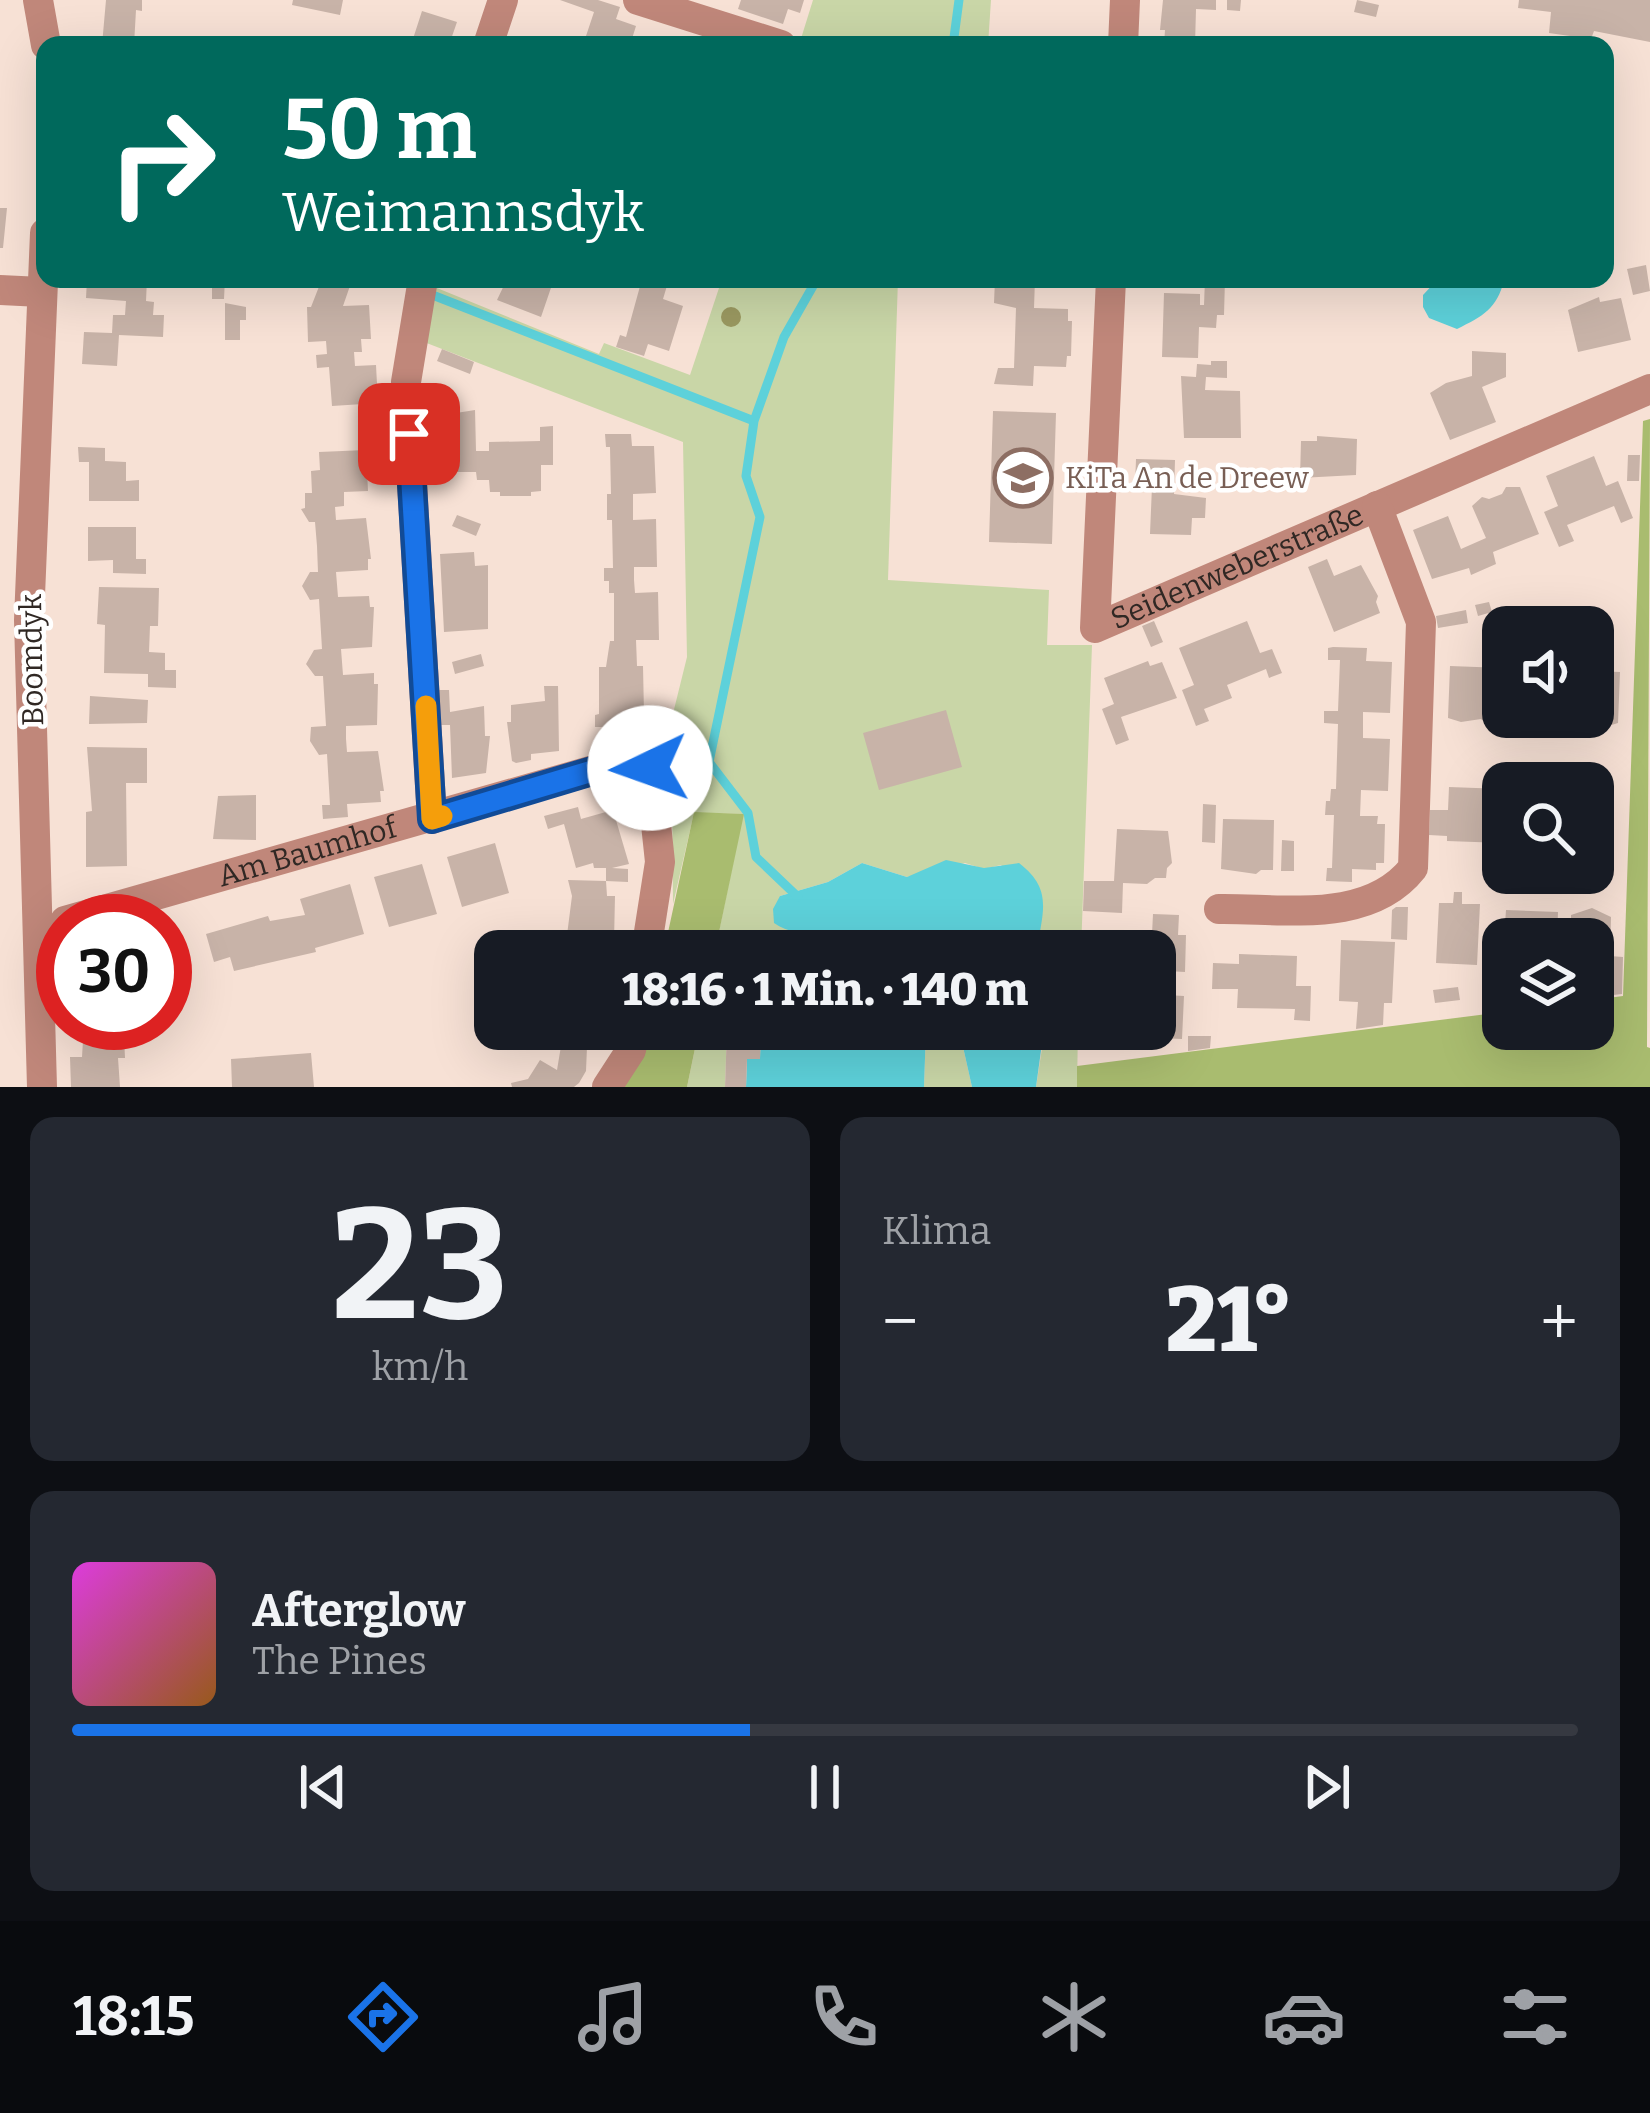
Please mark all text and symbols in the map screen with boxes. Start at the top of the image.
text: 50 m [282,79,477,180]
icon: right [84,84,240,240]
text: Weimannsdyk [282,181,644,245]
pin [358,383,460,485]
icon: arrive [376,401,442,467]
school or university icon: KiTa An de Dreew [992,447,1054,509]
place label: KiTa An de Dreew [1065,460,1310,496]
street label: Seidenweberstraße [1105,497,1369,637]
street label: Boomdyk [13,594,51,726]
map controls [1482,606,1614,1050]
button: sound [1482,606,1614,738]
position arrow [587,705,713,831]
button: search [1482,762,1614,894]
street label: Am Baumhof [214,809,403,894]
speed limit sign: 30 [36,894,192,1050]
button: layers [1482,918,1614,1050]
text: 18:16 · 1 Min. · 140 m [622,963,1028,1017]
text: 23 [331,1172,509,1359]
text: Klima [882,1208,991,1254]
text: 21° [1166,1267,1293,1375]
text: − [882,1282,918,1361]
text: + [1540,1282,1578,1361]
text: km/h [372,1344,468,1390]
text: Afterglow [252,1584,465,1638]
text: The Pines [252,1638,427,1684]
icon: previous [290,1754,356,1820]
icon: pause [792,1754,858,1820]
icon: next [1294,1754,1360,1820]
icon: directions [341,1975,425,2059]
icon: music [571,1975,655,2059]
icon: phone [802,1975,886,2059]
icon: climate [1032,1975,1116,2059]
icon: car [1262,1975,1346,2059]
icon: filters [1493,1975,1577,2059]
text: 18:15 [73,1985,194,2049]

